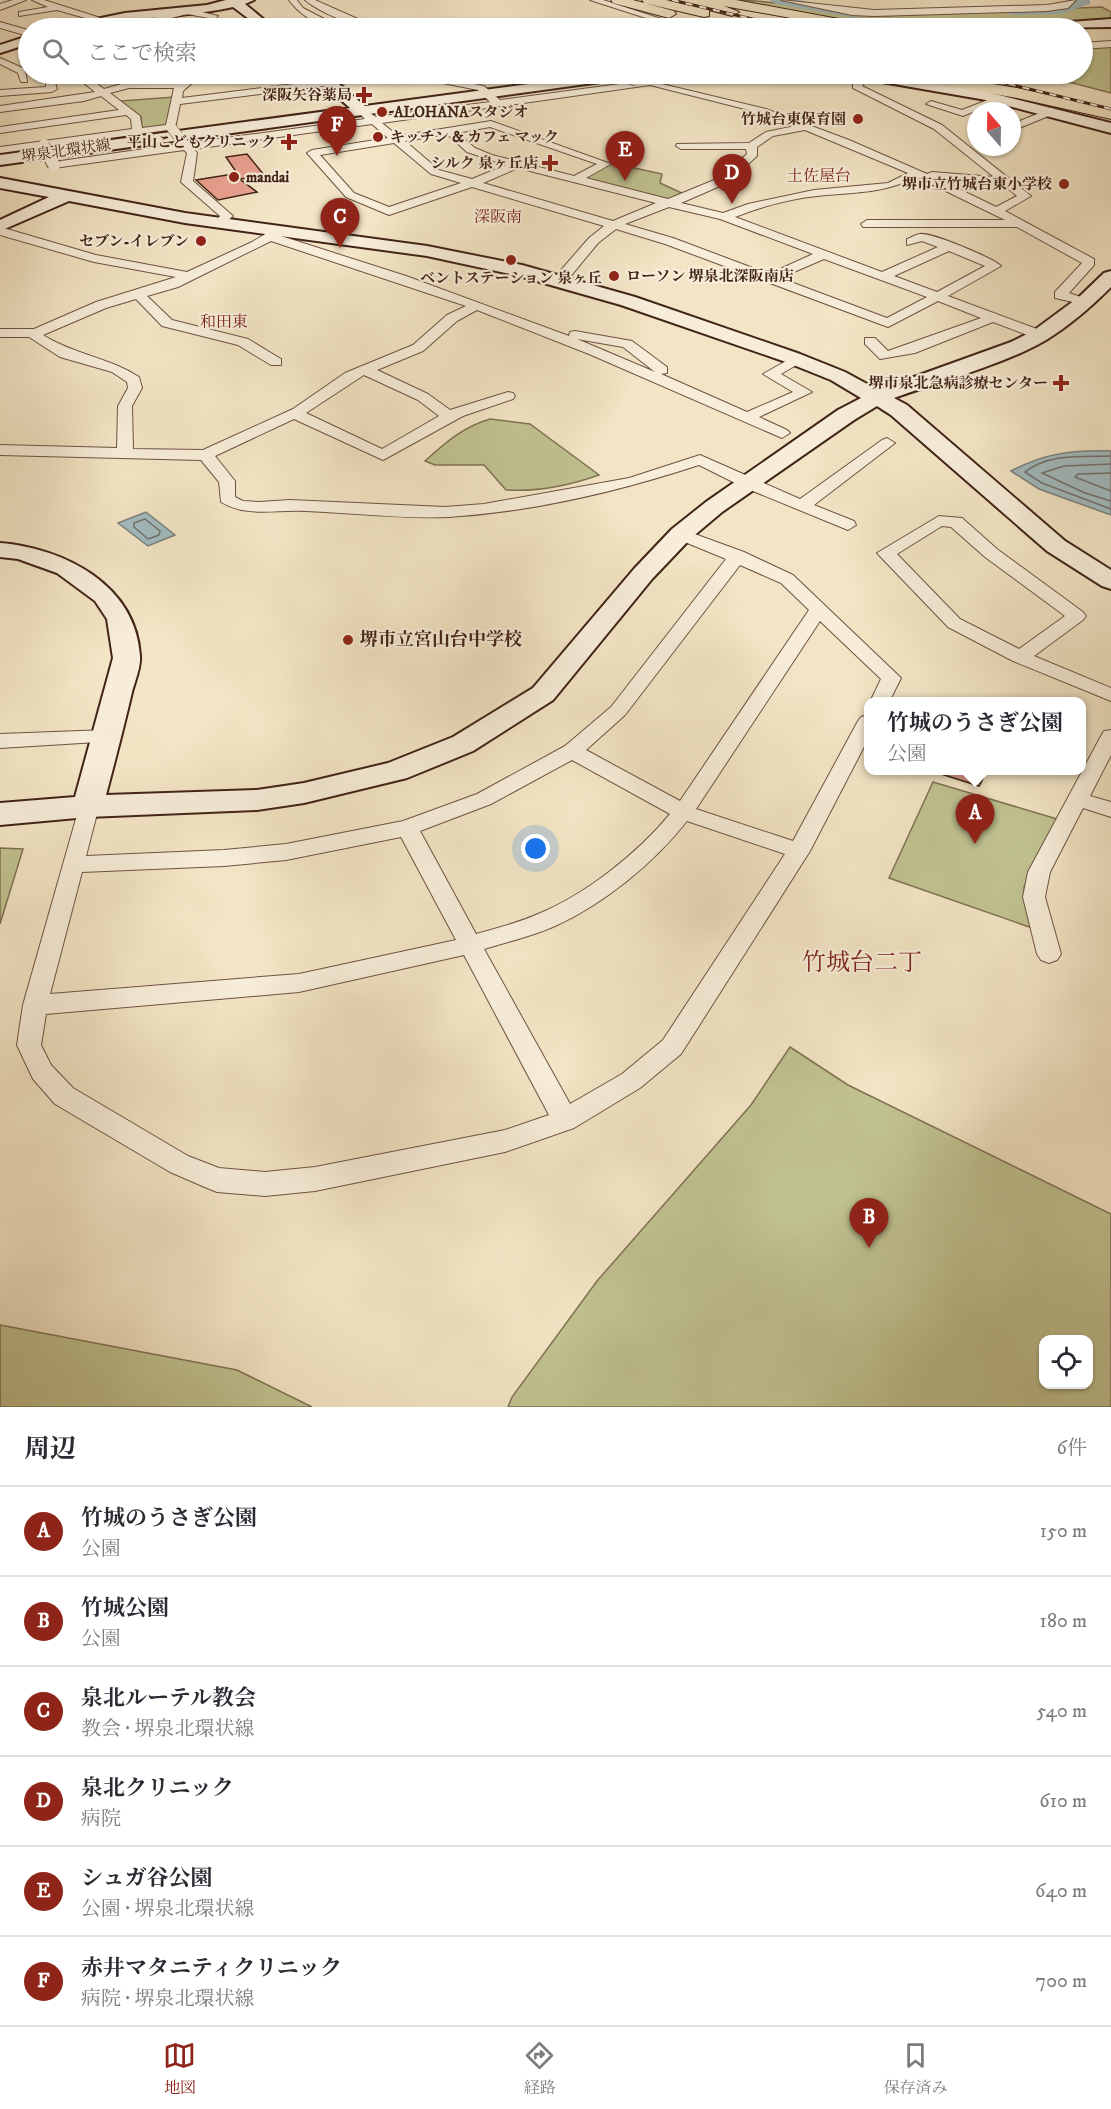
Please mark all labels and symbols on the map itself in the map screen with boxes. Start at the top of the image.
place label: 深阪矢谷薬局 [262,86,352,105]
marker: 深阪矢谷薬局 [357,88,371,102]
north arrow [967,102,1021,156]
place label: ALOHANAスタジオ [393,103,529,122]
marker: ALOHANAスタジオ [375,105,389,119]
pin: F [318,106,356,156]
place label: 竹城台東保育園 [741,110,846,129]
marker: 竹城台東保育園 [851,112,865,126]
place label: キッチン & カフェ マック [390,128,559,147]
marker: キッチン & カフェ マック [371,130,385,144]
pin: E [606,132,644,181]
place label: 平山こどもクリニック [127,133,276,152]
marker: 平山こどもクリニック [280,133,298,151]
street label: 堺泉北環状線 [20,135,112,167]
place label: シルク 泉ヶ丘店 [430,154,538,173]
pin: D [712,154,752,204]
marker: シルク 泉ヶ丘店 [543,156,557,170]
district label: 土佐屋台 [787,166,851,186]
place label: mandai [246,168,289,187]
marker: mandai [227,170,241,184]
place label: 堺市立竹城台東小学校 [902,175,1052,194]
marker: 堺市立竹城台東小学校 [1057,177,1071,191]
pin: C [320,198,360,248]
district label: 深阪南 [474,207,522,227]
place label: セブン-イレブン [79,232,189,251]
marker: セブン-イレブン [194,234,208,248]
marker: ベントステーション 泉ヶ丘 [504,253,518,267]
place label: ローソン 堺泉北深阪南店 [626,267,794,286]
place label: ベントステーション 泉ヶ丘 [420,269,602,288]
marker: ローソン 堺泉北深阪南店 [607,269,621,283]
district label: 和田東 [200,312,248,332]
place label: 堺市泉北急病診療センター [869,374,1048,393]
marker: 堺市泉北急病診療センター [1052,374,1070,392]
place label: 堺市立宮山台中学校 [360,629,522,651]
marker: 堺市立宮山台中学校 [341,633,355,647]
pin: A [956,794,994,844]
your location [521,834,550,863]
district label: 竹城台二丁 [802,948,922,978]
pin: B [850,1198,888,1248]

